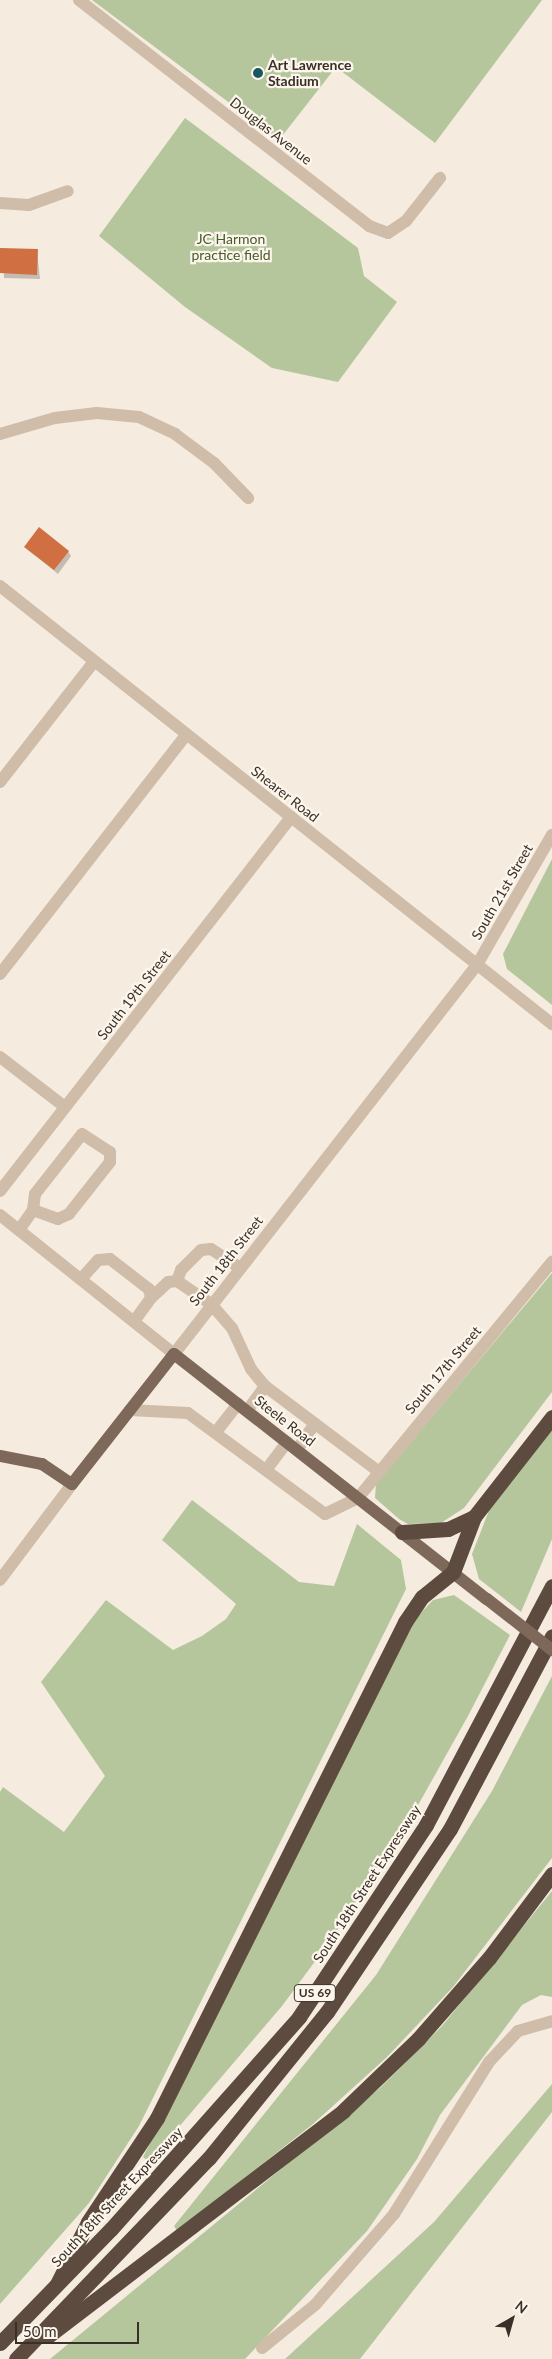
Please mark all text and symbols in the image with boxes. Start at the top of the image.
place label: Art Lawrence Stadium [268,57,352,90]
marker: Art Lawrence Stadium [252,67,264,79]
street label: Douglas Avenue [226,94,316,168]
park label: JC Harmon practice field [191,231,271,264]
street label: Shearer Road [248,762,322,826]
street label: South 21st Street [468,841,536,943]
street label: South 19th Street [94,947,174,1043]
street label: South 18th Street [186,1213,266,1309]
street label: South 17th Street [401,1323,485,1417]
street label: Steele Road [251,1392,319,1450]
street label: South 18th Street Expressway [310,1802,424,1966]
road number: US 69 [294,1984,336,2002]
street label: South 18th Street Expressway [48,2124,186,2270]
north arrow [487,2294,537,2344]
text: N [512,2297,531,2317]
scale bar [18,2312,141,2344]
text: 50 m [23,2322,57,2340]

